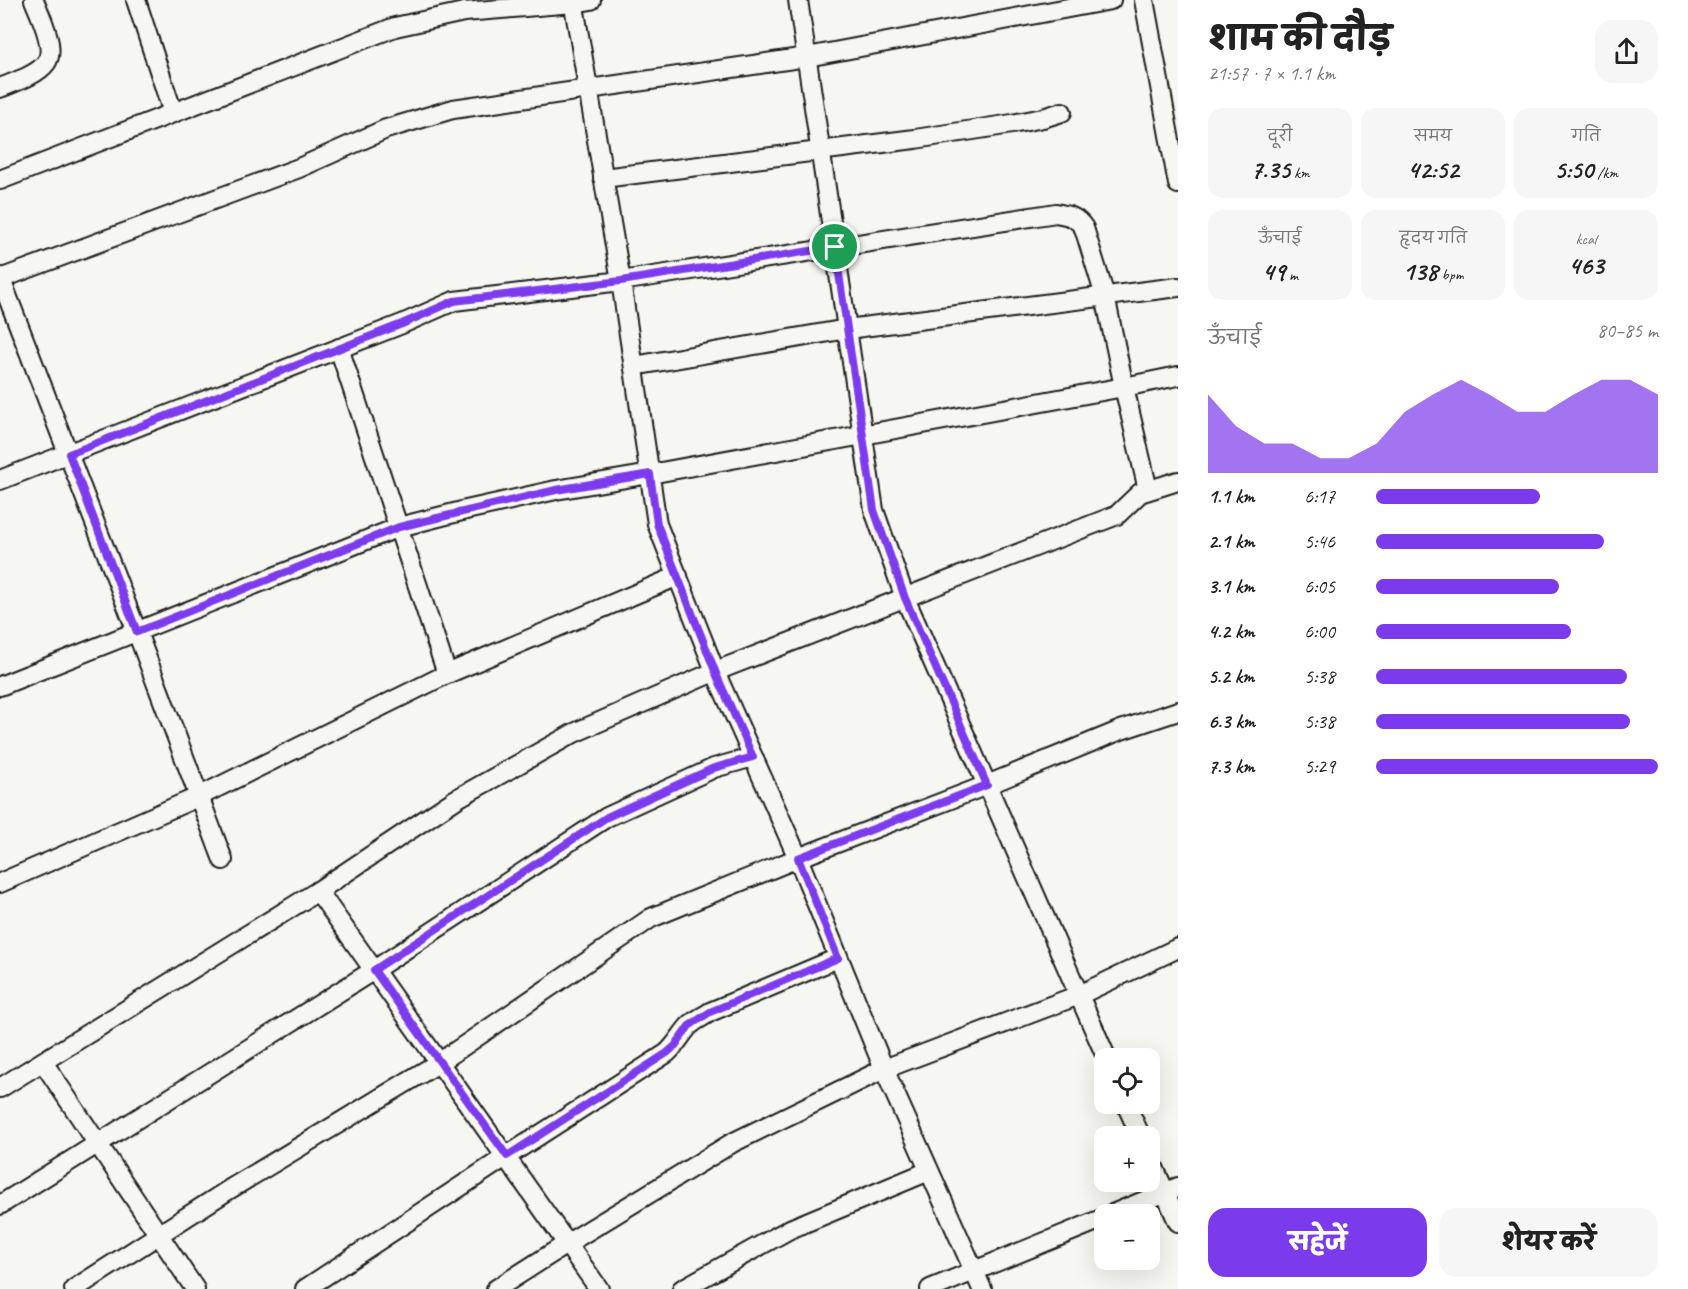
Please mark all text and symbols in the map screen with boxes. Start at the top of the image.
text: शाम की दौड़ [1208,17,1392,59]
button: share [1595,20,1658,83]
text: 21:57 · 7 × 1.1 km [1208,61,1335,86]
text: दूरी [1267,126,1293,146]
text: समय [1414,126,1452,146]
text: गति [1571,126,1601,146]
text: 7.35 [1250,153,1290,186]
text: 42:52 [1407,153,1459,186]
text: 5:50 [1554,153,1593,186]
text: km [1290,163,1310,183]
text: /km [1593,163,1618,183]
pin [809,221,860,272]
text: ऊँचाई [1259,228,1301,248]
text: हृदय गति [1399,228,1467,248]
text: kcal [1575,229,1597,249]
icon: arrive [818,230,851,263]
text: 463 [1568,249,1604,282]
text: 49 [1262,255,1285,288]
text: 138 [1403,255,1438,288]
text: m [1285,265,1298,285]
text: bpm [1438,265,1463,285]
text: 80–85 m [1597,318,1658,343]
text: ऊँचाई [1208,325,1262,350]
text: 1.1 km [1208,484,1255,509]
text: 6:17 [1304,484,1335,509]
text: 2.1 km [1208,529,1255,554]
text: 5:46 [1304,529,1335,554]
text: 3.1 km [1208,574,1255,599]
text: 6:05 [1304,574,1335,599]
text: 4.2 km [1208,619,1255,644]
text: 6:00 [1304,619,1335,644]
text: 5.2 km [1208,664,1254,689]
text: 5:38 [1304,664,1335,689]
text: 6.3 km [1208,709,1255,734]
text: 5:38 [1304,709,1335,734]
text: 7.3 km [1208,754,1254,779]
text: 5:29 [1304,754,1335,779]
map controls [1094,1048,1160,1270]
button: locate [1094,1048,1160,1114]
button: + [1094,1126,1160,1192]
button: − [1094,1204,1160,1270]
button: सहेजें [1208,1208,1427,1277]
button: शेयर करें [1439,1208,1658,1277]

